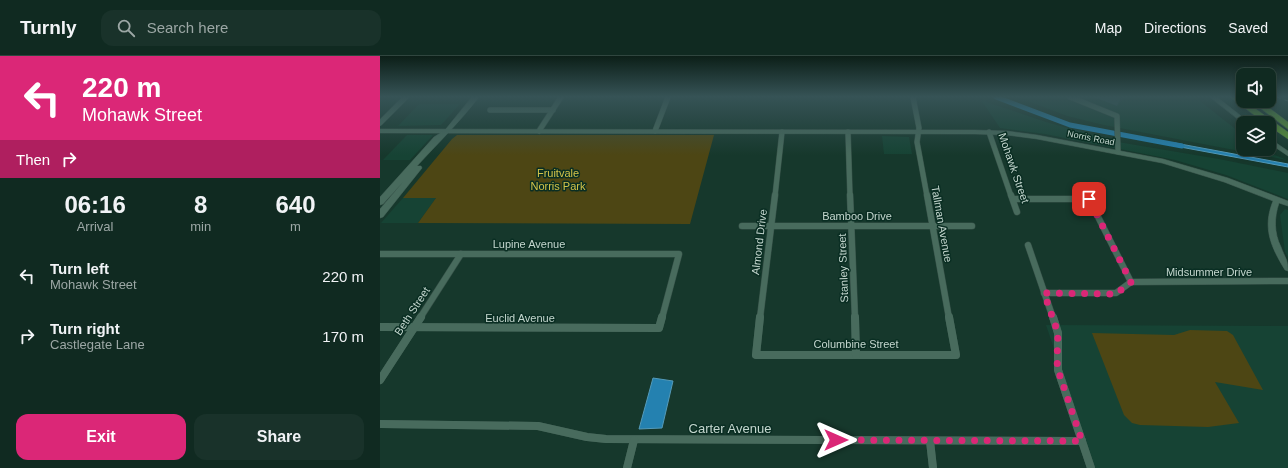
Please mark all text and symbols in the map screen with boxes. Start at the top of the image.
search box [101,10,381,46]
text: Turnly [20,17,77,38]
icon: search [115,17,137,39]
text: Search here [147,19,228,36]
text: Map [1095,20,1122,36]
text: Directions [1144,20,1206,36]
text: Saved [1228,20,1268,36]
map controls [1236,68,1276,156]
button: sound [1236,68,1276,108]
icon: left [16,72,68,124]
text: 220 m [82,72,161,103]
text: Mohawk Street [82,105,202,125]
button: layers [1236,116,1276,156]
street label: Norris Road [1066,129,1116,147]
street label: Mohawk Street [996,131,1032,205]
icon: right [58,148,80,170]
text: Then [16,151,50,168]
park label: Fruitvale Norris Park [530,167,586,192]
pin [1072,182,1106,216]
street label: Tallman Avenue [929,185,955,263]
icon: arrive [1078,188,1100,210]
text: 06:16 [64,191,126,218]
text: 8 [194,191,207,218]
text: 640 [276,191,316,218]
street label: Almond Drive [749,208,769,276]
street label: Bamboo Drive [822,210,892,222]
text: Arrival [77,219,114,234]
text: min [190,219,211,234]
text: m [290,219,301,234]
street label: Stanley Street [836,233,850,303]
street label: Lupine Avenue [493,238,565,250]
text: Turn left [50,260,109,277]
icon: left [16,265,38,287]
street label: Midsummer Drive [1166,266,1252,278]
text: 220 m [322,268,364,285]
text: Mohawk Street [50,277,137,292]
street label: Beth Street [392,285,432,337]
street label: Euclid Avenue [485,312,555,324]
text: Turn right [50,320,120,337]
icon: right [16,325,38,347]
text: 170 m [322,328,364,345]
text: Castlegate Lane [50,337,145,352]
street label: Columbine Street [814,338,899,350]
button: Exit [16,414,186,460]
button: Share [194,414,364,460]
position arrow [815,419,857,461]
street label: Carter Avenue [689,421,771,436]

